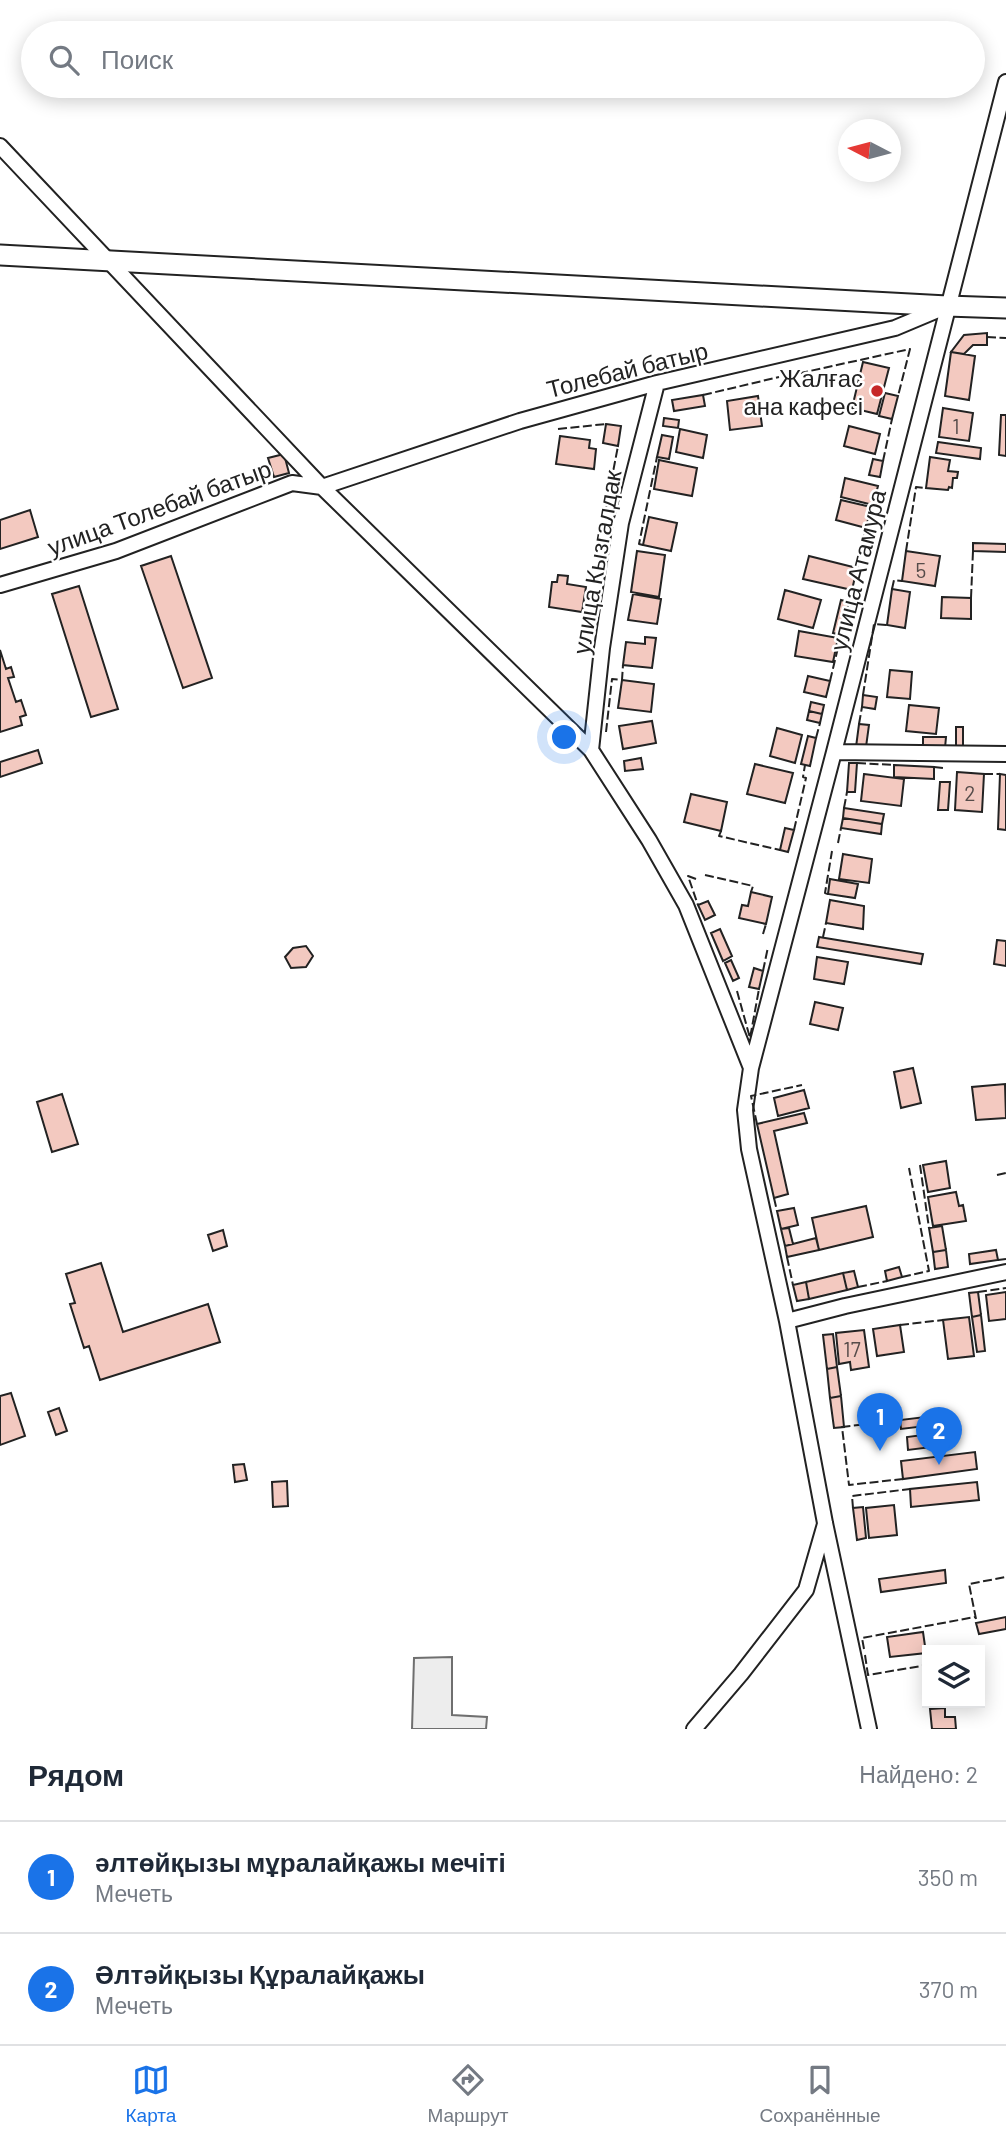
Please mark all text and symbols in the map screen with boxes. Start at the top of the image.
search box [21,21,985,98]
icon: search [45,41,83,79]
text: Поиск [101,43,173,74]
north arrow [838,119,901,182]
street label: Толебай батыр [543,335,711,403]
place label: Жалғас ана кафесі [743,363,863,420]
marker: Жалғас ана кафесі [869,383,885,399]
house number: 1 [952,413,960,438]
street label: улица Толебай батыр [43,453,275,561]
street label: улица Кызгалдак [566,467,627,656]
street label: улица Атамура [823,486,891,654]
house number: 5 [916,557,926,582]
your location [547,720,581,754]
house number: 2 [964,780,976,805]
house number: 17 [843,1336,861,1361]
pin: 1 [857,1393,903,1451]
pin: 2 [916,1407,962,1465]
map controls [922,1645,985,1708]
button: layers [922,1645,985,1708]
text: Рядом [28,1756,124,1792]
text: Найдено: 2 [859,1760,978,1788]
text: әлтөйқызы мұралайқажы мечіті [95,1846,506,1877]
text: 1 [47,1863,55,1891]
text: 350 m [918,1863,978,1891]
text: Мечеть [95,1879,173,1907]
text: Әлтәйқызы Құралайқажы [95,1958,425,1989]
text: 2 [45,1975,57,2003]
text: 370 m [919,1975,978,2003]
text: Мечеть [95,1991,173,2019]
tab: Карта [126,2061,176,2127]
tab: Маршрут [427,2061,508,2127]
tab: Сохранённые [759,2061,880,2127]

